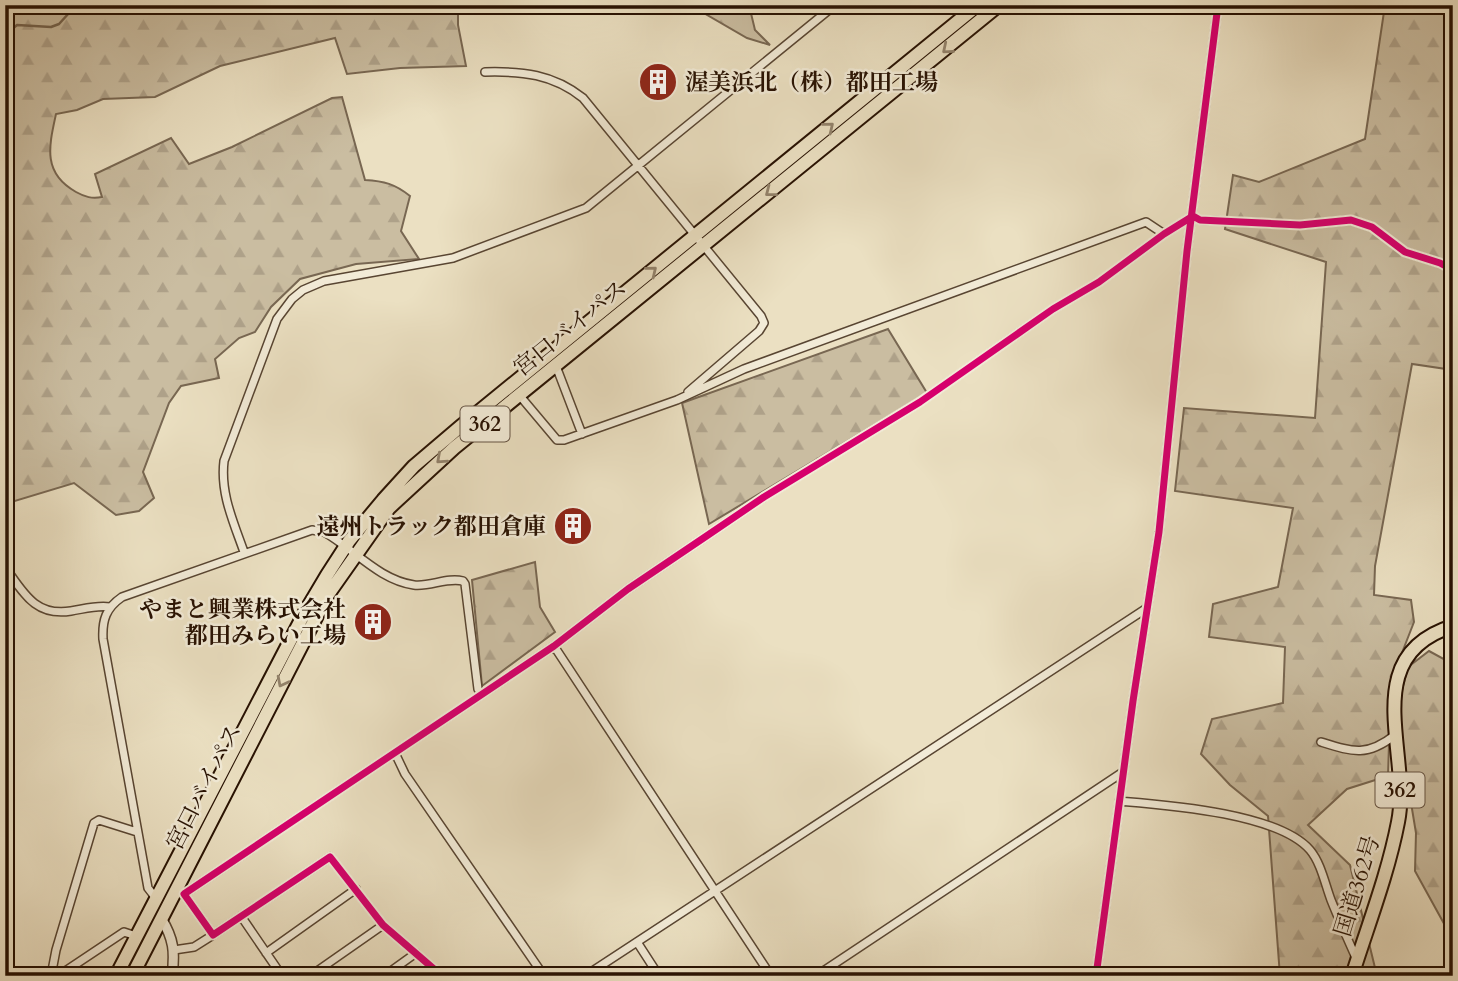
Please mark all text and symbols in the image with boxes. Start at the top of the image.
one-way arrow [942,41,955,53]
building icon: 渥美浜北（株）都田工場 [637,61,679,103]
place label: 渥美浜北（株）都田工場 [685,67,938,98]
one-way arrow [820,123,833,135]
one-way arrow [765,184,778,197]
one-way arrow [645,266,657,279]
street label: 宮口バイパス [507,273,633,383]
road number: 362 [461,406,510,442]
one-way arrow [436,451,449,463]
building icon: 遠州トラック都田倉庫 [552,505,594,547]
place label: 遠州トラック都田倉庫 [316,511,546,542]
place label: やまと興業株式会社 都田みらい工場 [139,594,346,651]
building icon: やまと興業株式会社 都田みらい工場 [352,601,394,643]
one-way arrow [276,675,290,687]
street label: 宮口バイパス [159,719,249,855]
road number: 362 [1376,772,1424,808]
street label: 国道362号 [1327,832,1387,940]

